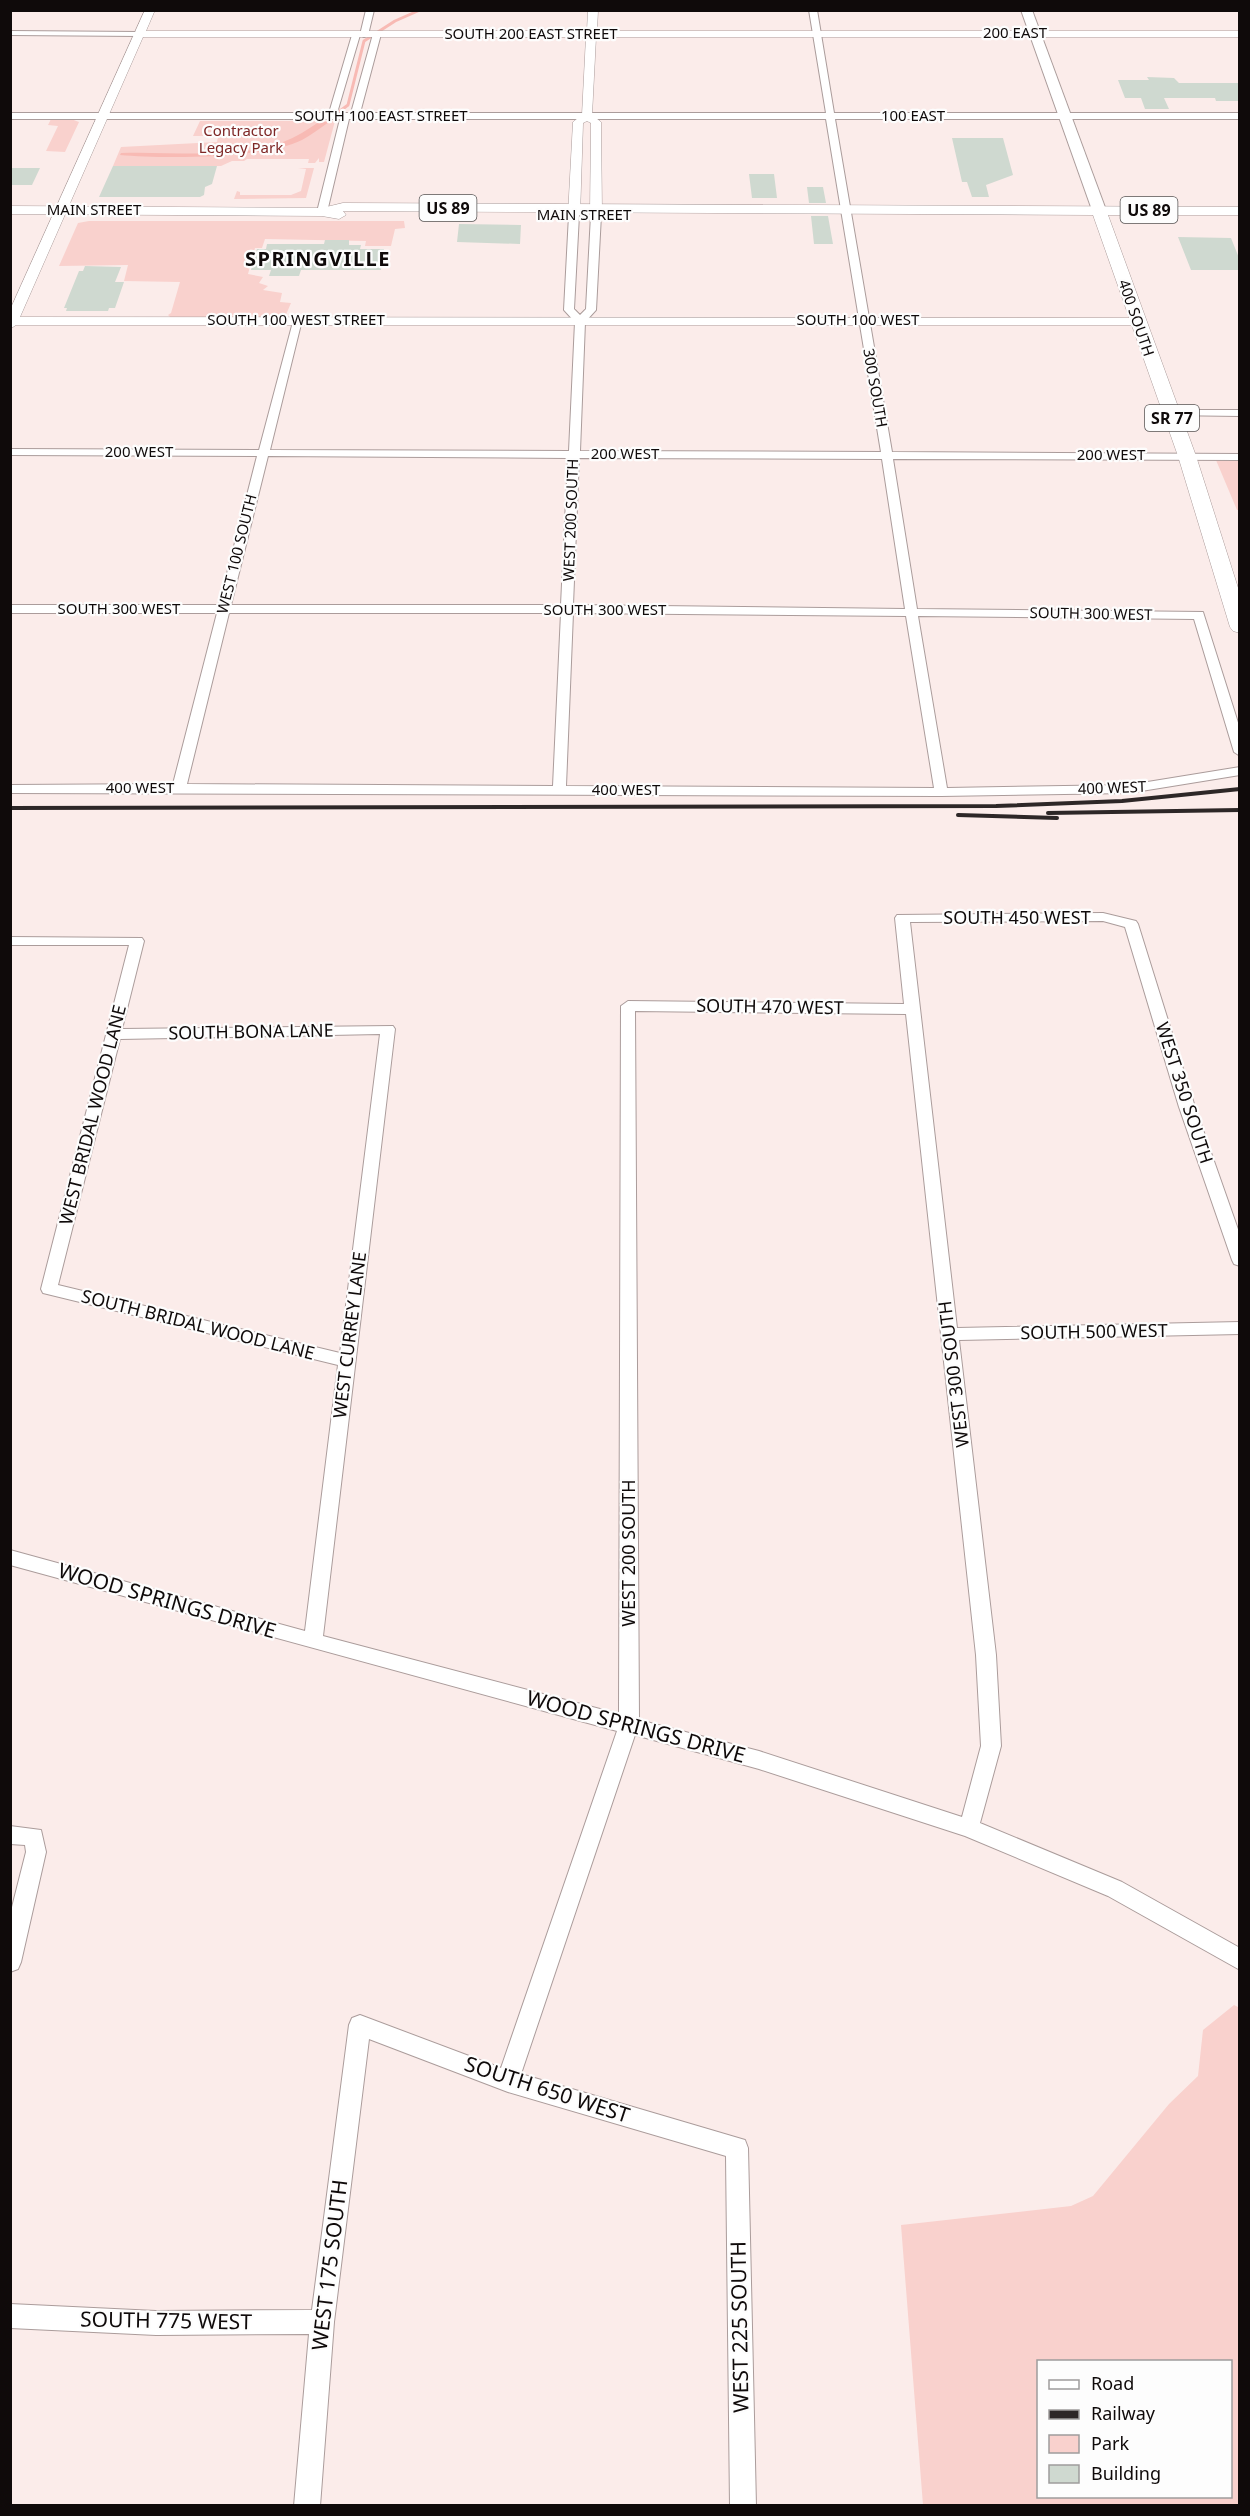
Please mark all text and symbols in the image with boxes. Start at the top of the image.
street label: 200 EAST [983,22,1048,42]
street label: SOUTH 200 EAST STREET [444,23,618,43]
street label: SOUTH 100 EAST STREET [294,105,468,125]
street label: 100 EAST [881,105,946,125]
park label: Contractor Legacy Park [199,120,283,157]
road number: US 89 [420,195,476,221]
road number: US 89 [1120,197,1178,223]
street label: MAIN STREET [47,199,142,219]
street label: MAIN STREET [537,204,632,224]
district label: SPRINGVILLE [245,245,391,272]
street label: 400 SOUTH [1114,277,1159,359]
street label: SOUTH 100 WEST STREET [207,309,385,329]
street label: SOUTH 100 WEST [797,309,920,329]
street label: 300 SOUTH [859,347,893,429]
road number: SR 77 [1145,405,1199,431]
street label: 200 WEST [105,441,174,461]
street label: 200 WEST [591,443,660,463]
street label: 200 WEST [1077,444,1146,464]
street label: WEST 200 SOUTH [558,458,582,582]
street label: WEST 100 SOUTH [211,492,261,616]
street label: SOUTH 300 WEST [58,598,181,618]
street label: SOUTH 300 WEST [544,599,667,619]
street label: SOUTH 300 WEST [1029,602,1153,624]
street label: 400 WEST [1077,776,1147,798]
street label: 400 WEST [106,777,175,797]
street label: 400 WEST [592,779,661,799]
street label: SOUTH 450 WEST [943,905,1091,929]
street label: SOUTH 470 WEST [696,993,844,1019]
street label: WEST BRIDAL WOOD LANE [53,1002,131,1227]
street label: SOUTH BONA LANE [168,1018,334,1044]
street label: WEST 350 SOUTH [1151,1019,1219,1166]
street label: WEST CURREY LANE [327,1250,371,1420]
street label: SOUTH BRIDAL WOOD LANE [79,1283,317,1365]
street label: WEST 300 SOUTH [932,1300,974,1449]
street label: SOUTH 500 WEST [1020,1318,1168,1344]
street label: WEST 200 SOUTH [616,1479,640,1627]
street label: WOOD SPRINGS DRIVE [55,1556,279,1645]
street label: WOOD SPRINGS DRIVE [524,1683,749,1769]
street label: SOUTH 650 WEST [461,2049,634,2129]
street label: WEST 175 SOUTH [305,2178,353,2352]
street label: WEST 225 SOUTH [724,2241,754,2413]
street label: SOUTH 775 WEST [80,2305,253,2336]
legend [1037,2360,1232,2498]
text: Road [1091,2371,1134,2395]
text: Railway [1091,2401,1156,2425]
text: Park [1091,2431,1129,2455]
text: Building [1091,2461,1161,2485]

